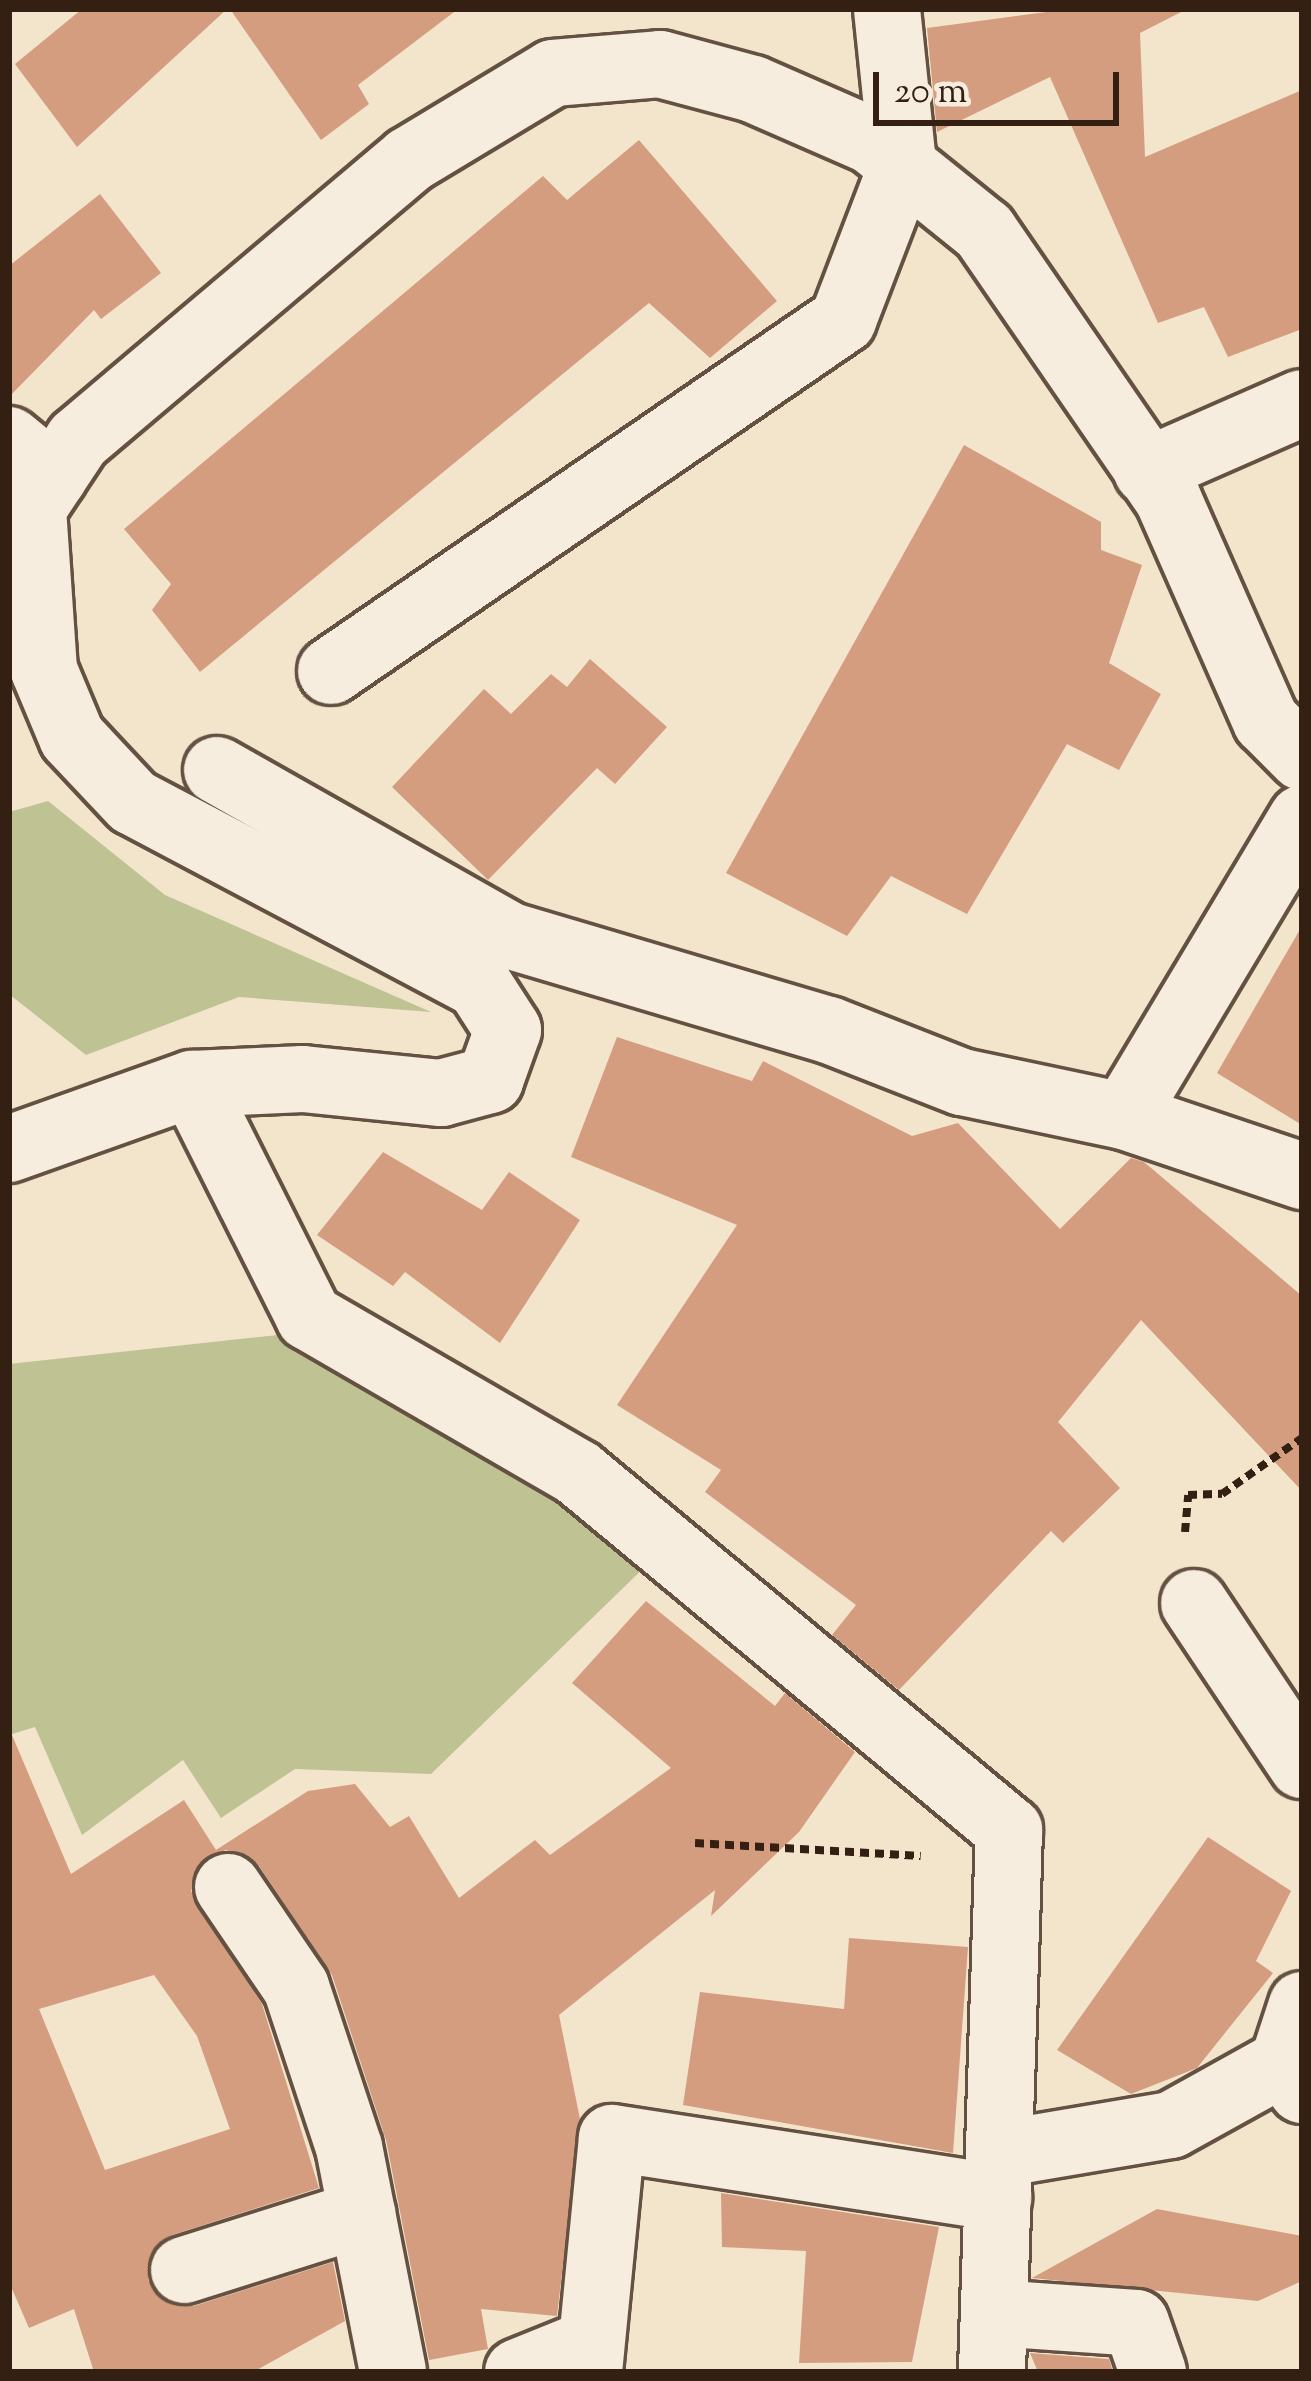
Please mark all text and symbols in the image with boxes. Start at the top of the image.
scale bar [879,48,1125,122]
text: 20 m [894,67,967,119]

